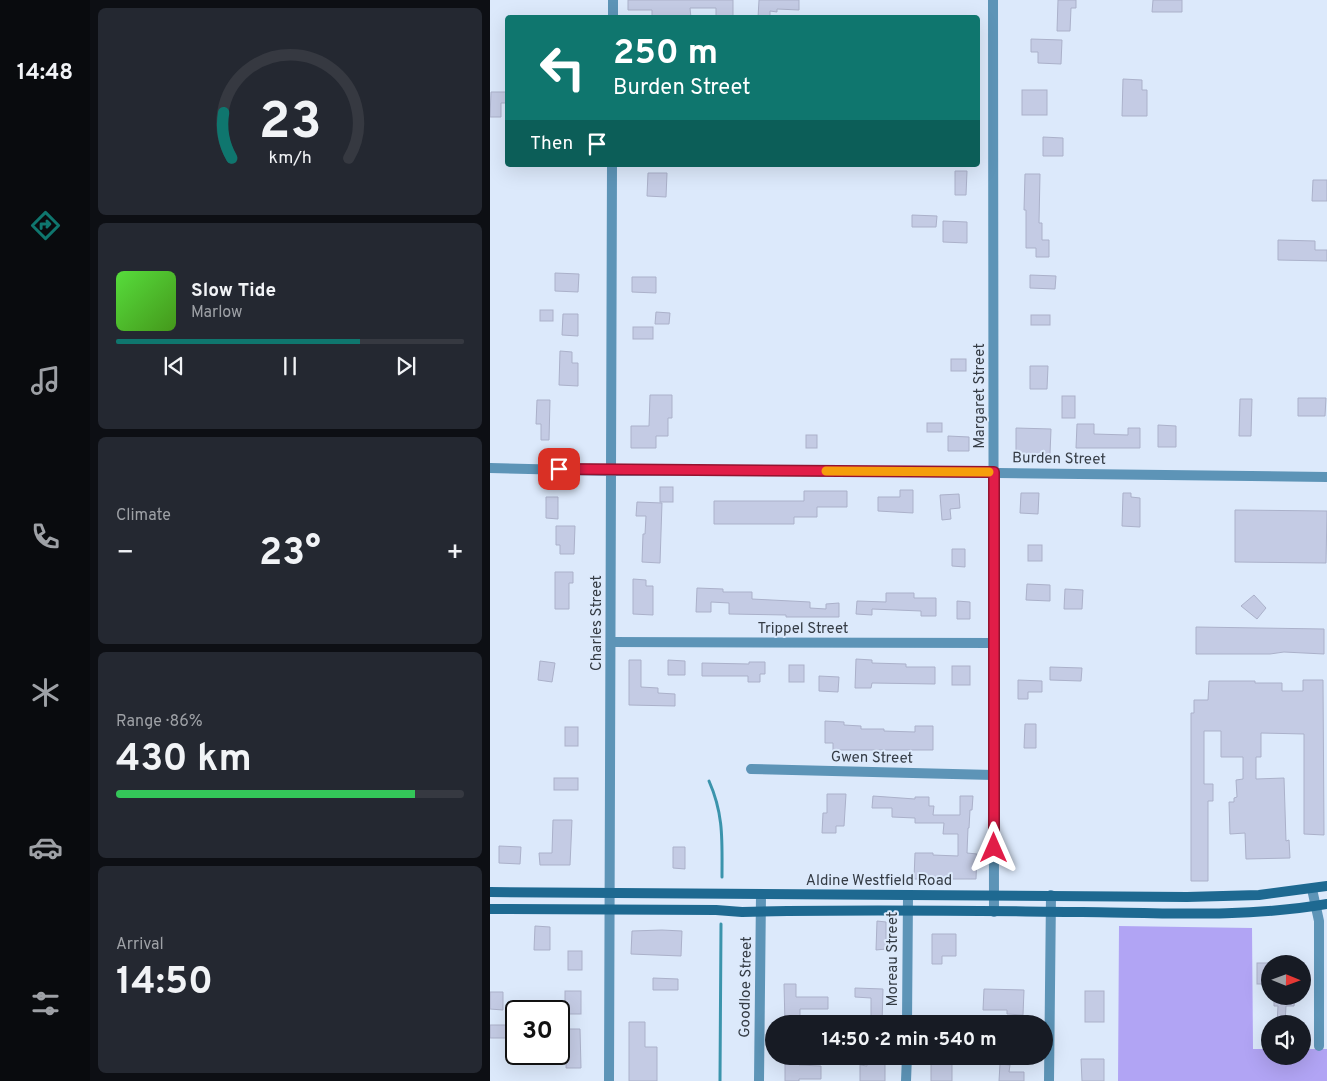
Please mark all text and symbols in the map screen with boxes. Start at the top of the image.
text: 250 m [613,32,718,76]
icon: left [530,35,595,100]
text: 14:48 [17,60,73,87]
text: Burden Street [613,75,751,102]
text: 23 [259,91,321,157]
icon: arrive [583,130,611,158]
text: Then [530,132,573,156]
text: km/h [268,147,312,170]
icon: directions [28,208,63,243]
text: Slow Tide [191,279,276,303]
text: Marlow [191,303,243,323]
street label: Margaret Street [971,343,990,449]
icon: previous [160,352,188,380]
icon: pause [276,352,304,380]
icon: next [392,352,420,380]
icon: music [28,363,63,398]
pin [538,448,580,490]
street label: Burden Street [1012,449,1106,470]
icon: arrive [545,455,573,483]
text: Climate [116,506,171,526]
icon: phone [28,519,63,554]
text: 23° [259,530,321,579]
text: − [116,536,134,572]
text: + [446,536,464,572]
street label: Charles Street [588,575,607,671]
street label: Trippel Street [758,620,848,639]
icon: climate [28,675,63,710]
text: Range · 86% [116,712,203,732]
text: 430 km [116,736,252,785]
street label: Gwen Street [831,748,913,769]
position arrow [967,821,1019,873]
icon: car [28,830,63,865]
street label: Aldine Westfield Road [806,872,952,891]
street label: Moreau Street [884,912,903,1007]
text: Arrival [116,935,164,955]
street label: Goodloe Street [736,936,757,1038]
north arrow [1261,955,1311,1005]
map controls [1261,955,1311,1065]
text: 14:50 [116,959,213,1008]
icon: filters [28,986,63,1021]
speed limit sign: 30 [505,1000,570,1065]
button: sound [1261,1015,1311,1065]
text: 14:50 · 2 min · 540 m [821,1028,997,1052]

